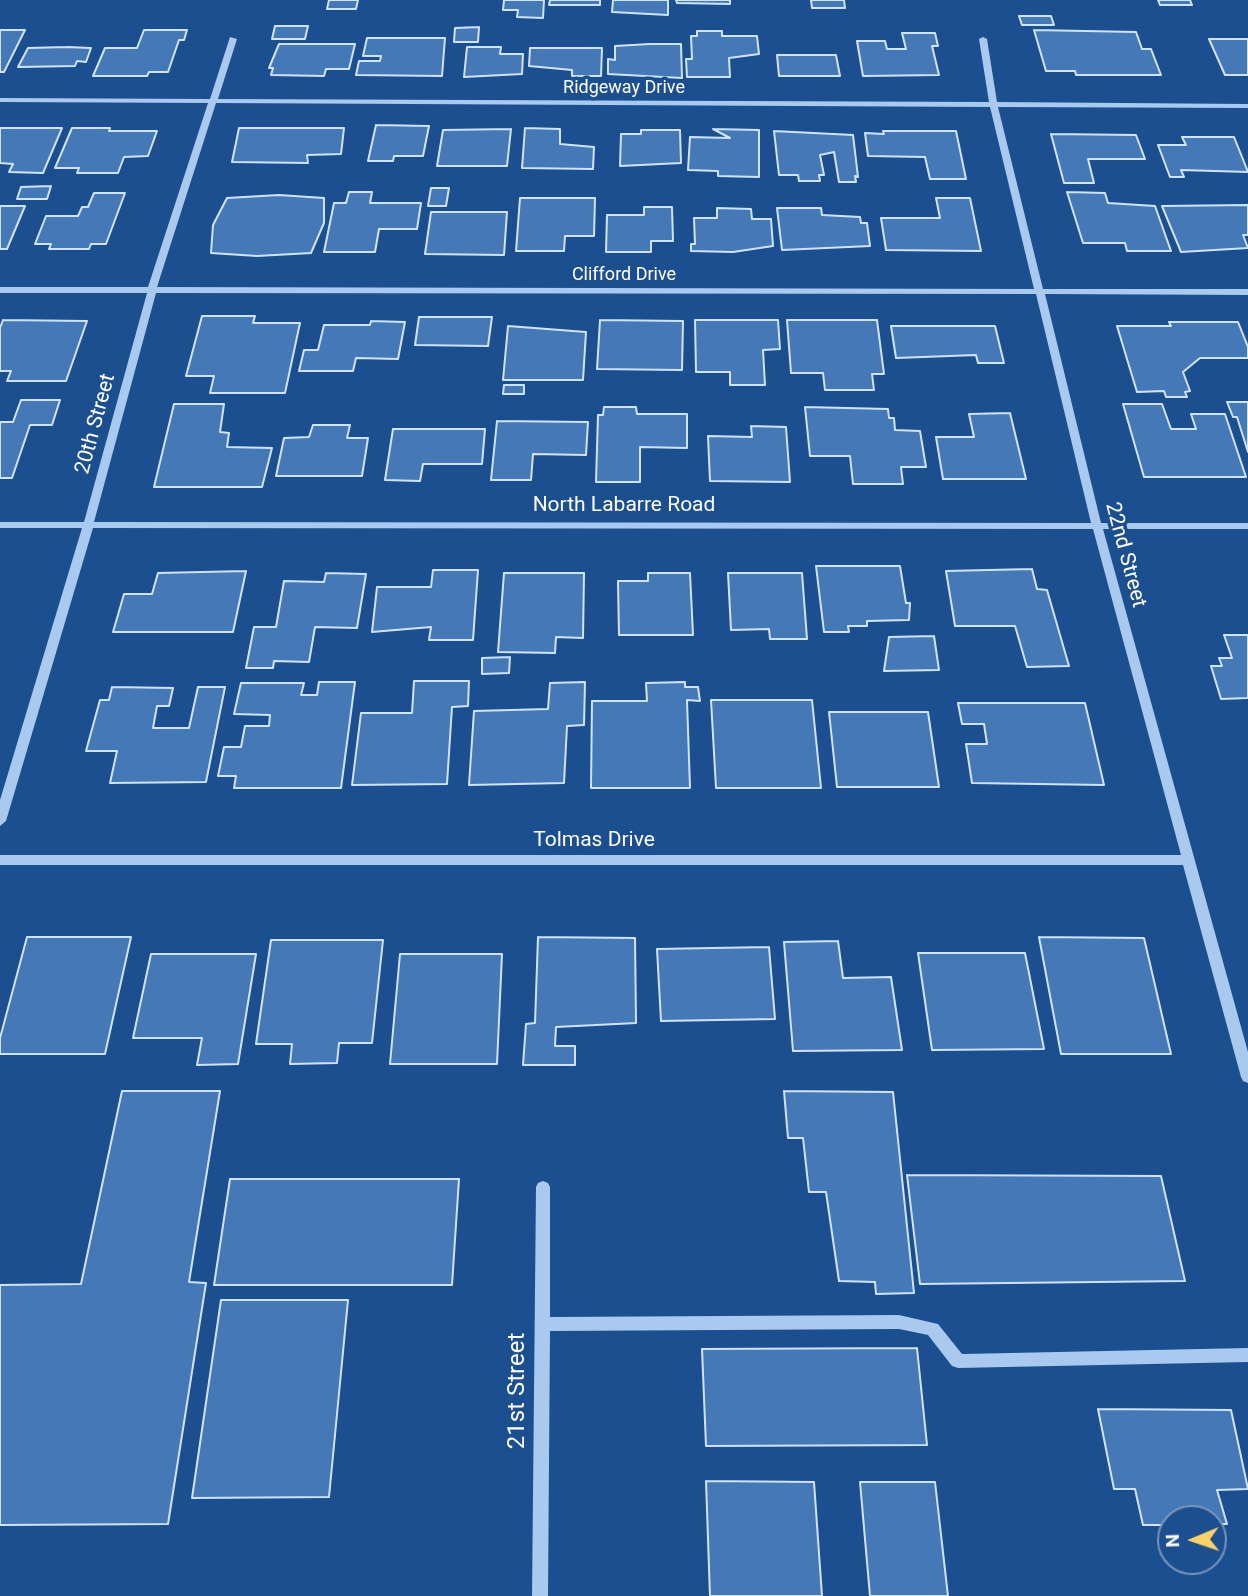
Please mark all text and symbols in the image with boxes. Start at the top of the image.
street label: Ridgeway Drive [563,77,685,99]
street label: Clifford Drive [572,264,676,286]
street label: 20th Street [71,371,121,477]
street label: North Labarre Road [533,493,715,519]
street label: 22nd Street [1099,500,1151,610]
street label: Tolmas Drive [533,828,655,854]
street label: 21st Street [504,1333,532,1449]
north arrow [1157,1505,1227,1575]
text: N [1161,1534,1184,1548]

